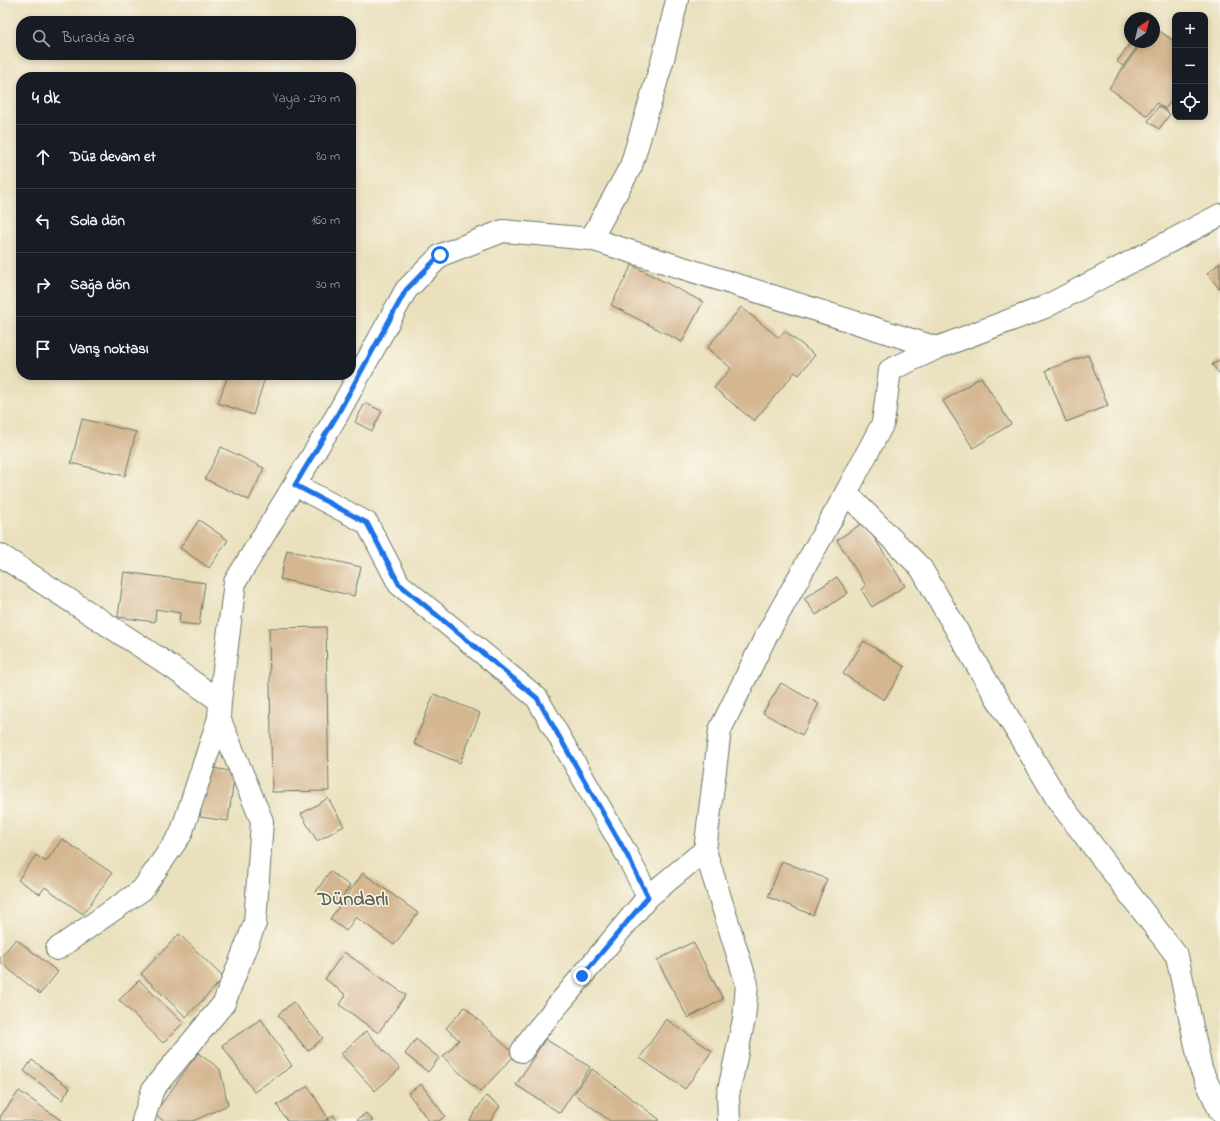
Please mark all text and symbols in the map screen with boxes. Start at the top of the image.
north arrow [1124,12,1160,48]
map controls [1172,12,1208,120]
button: + [1172,12,1208,48]
search box [16,16,356,60]
icon: search [30,27,52,49]
text: Burada ara [62,27,135,49]
button: − [1172,48,1208,84]
button: locate [1172,84,1208,120]
text: 4 dk [32,86,60,111]
text: Yaya · 270 m [273,89,340,108]
icon: ahead [32,146,54,168]
text: Düz devam et [70,146,156,168]
text: 80 m [316,147,340,166]
icon: left [32,210,54,232]
text: Sola dön [70,210,125,232]
text: 160 m [311,211,340,230]
route start [431,246,449,264]
icon: right [32,274,54,296]
text: Sağa dön [70,274,130,296]
text: 30 m [316,275,340,294]
icon: arrive [32,338,54,360]
text: Varış noktası [70,338,149,360]
district label: Dündarlı [316,886,389,915]
route end [573,967,591,985]

